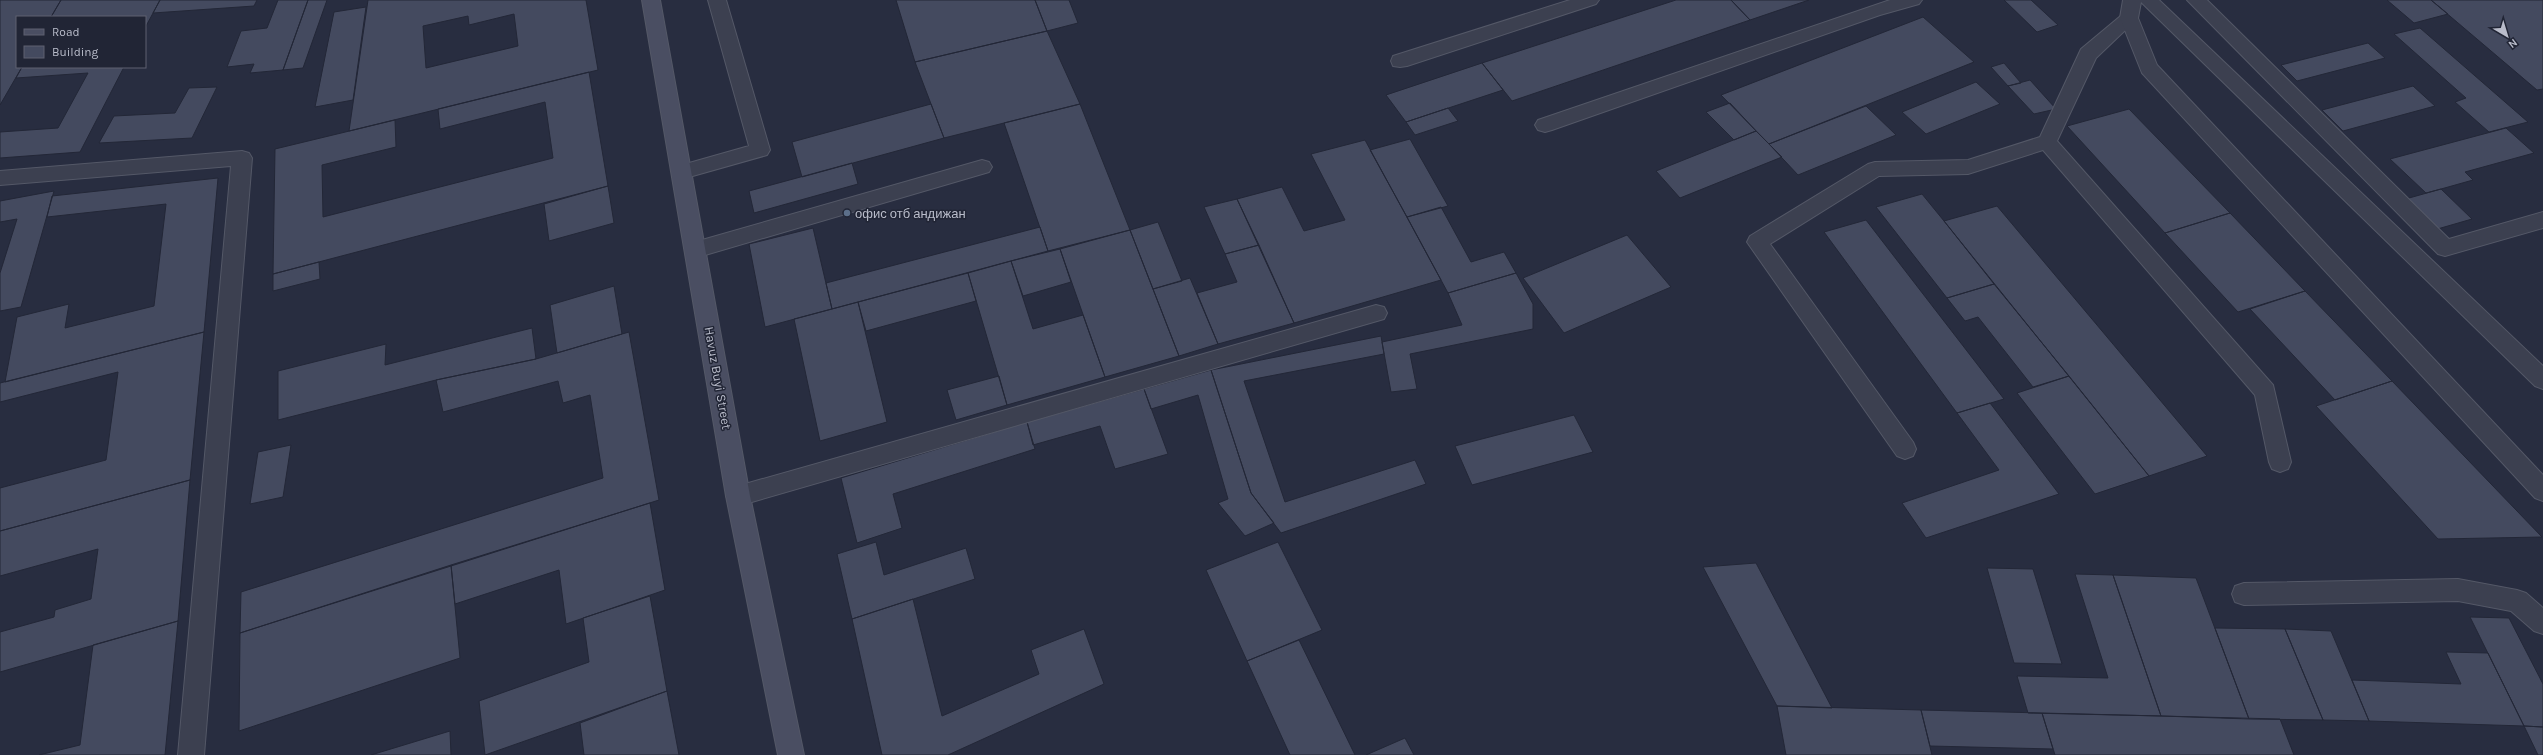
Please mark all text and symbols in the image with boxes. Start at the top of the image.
legend [16,16,146,68]
north arrow [2487,16,2527,56]
text: Road [52,25,80,39]
text: N [2506,36,2520,51]
text: Building [52,45,99,59]
place label: офис отб андижан [855,206,966,221]
marker: офис отб андижан [842,208,852,218]
street label: Havuz Buyi Street [702,325,734,431]

